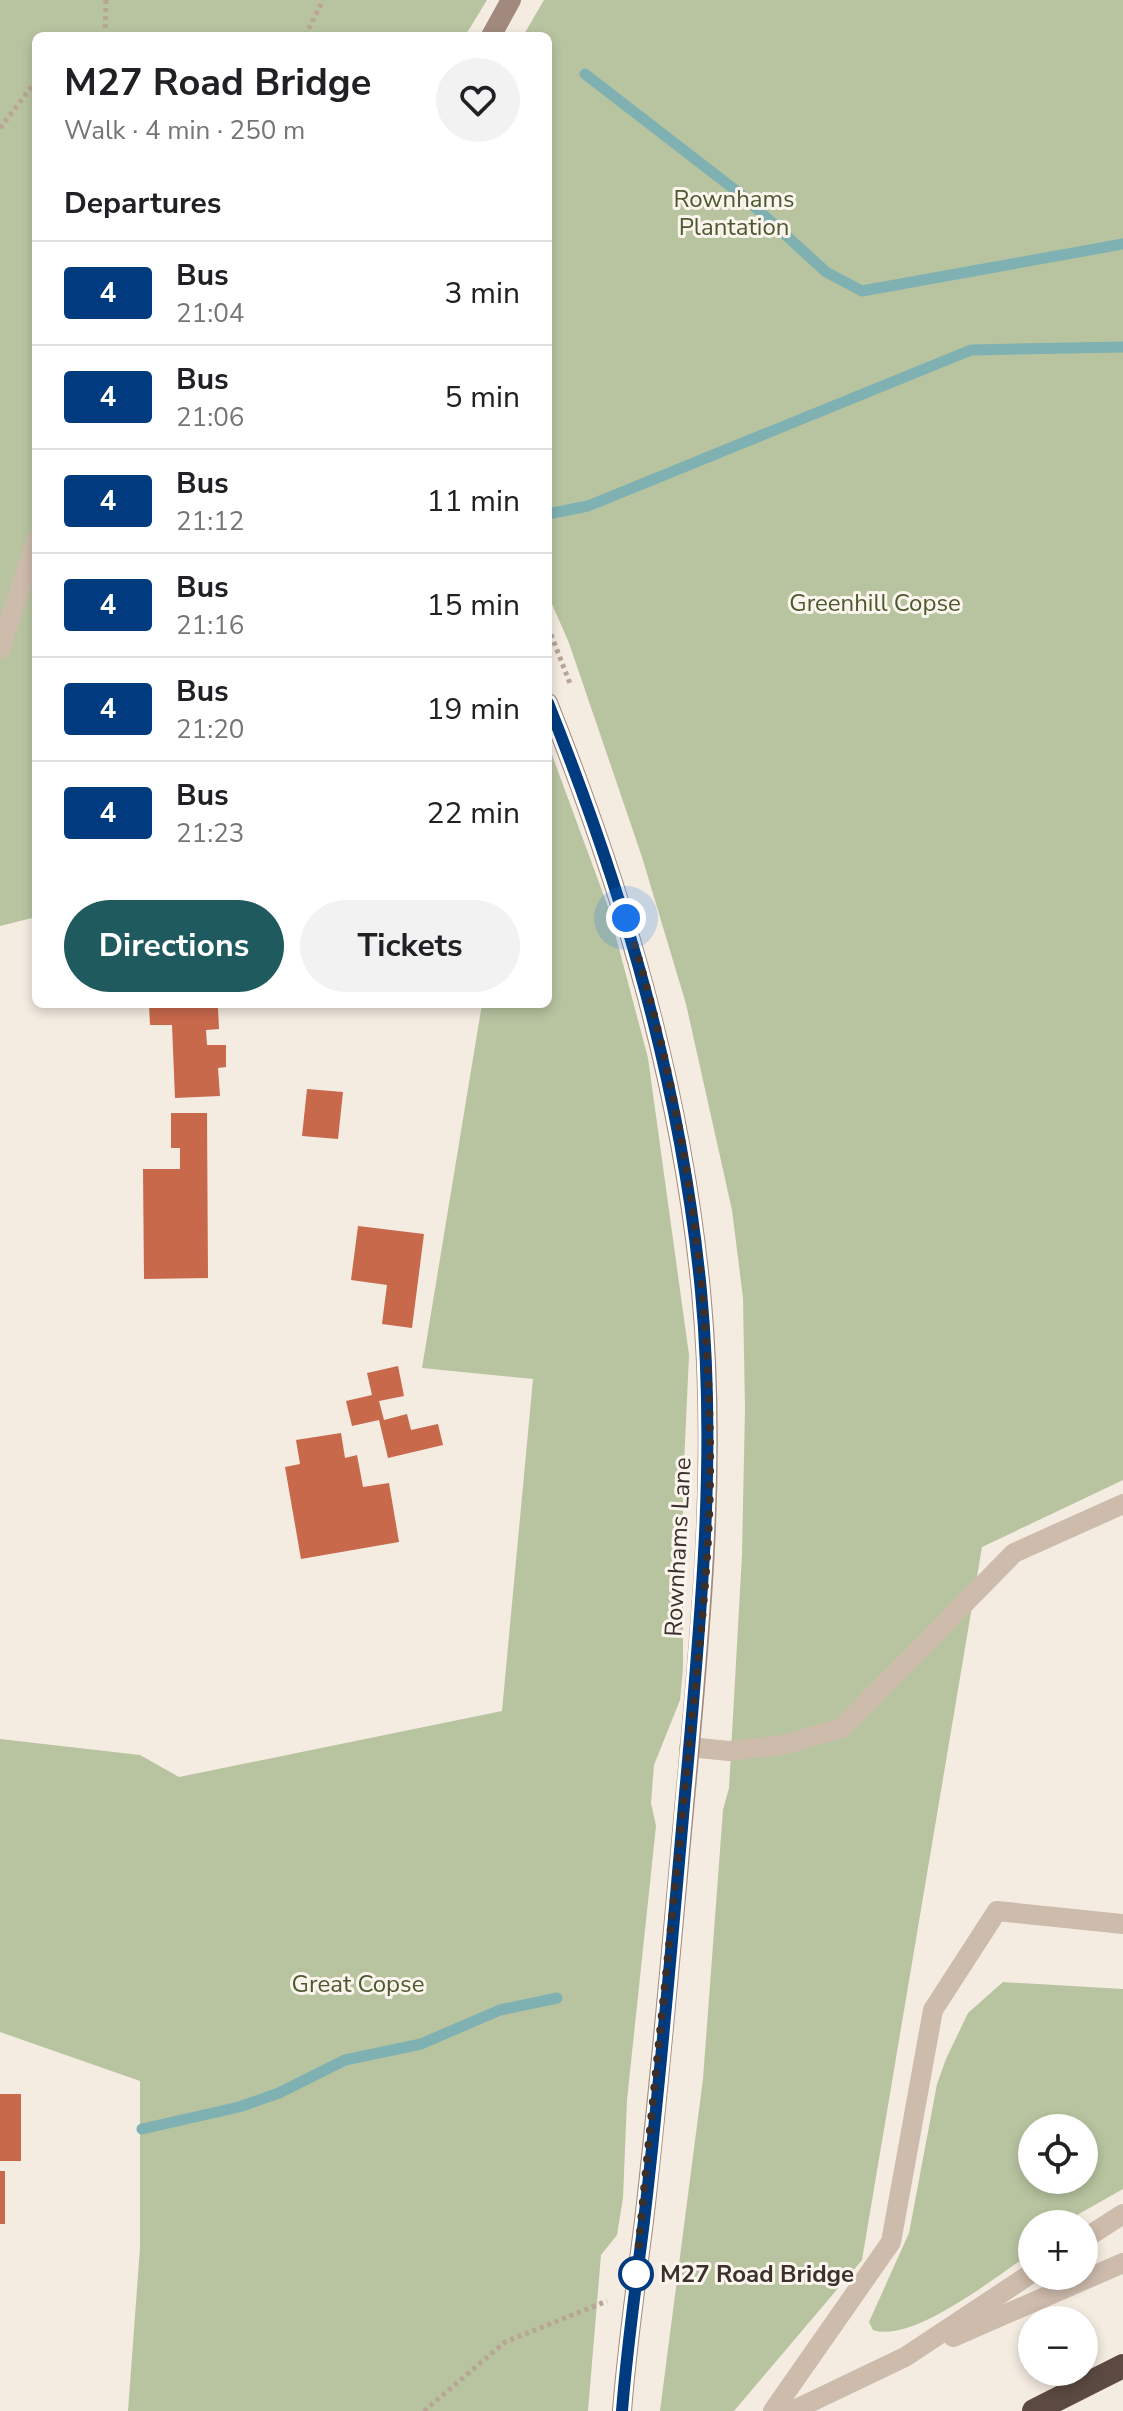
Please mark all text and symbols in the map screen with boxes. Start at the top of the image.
text: M27 Road Bridge [64,57,371,108]
button: heart [436,58,520,142]
text: Walk · 4 min · 250 m [64,113,305,148]
text: Departures [64,183,221,224]
park label: Rownhams Plantation [673,183,795,243]
text: Bus [176,255,229,296]
text: 3 min [445,273,520,314]
text: 4 [100,274,116,312]
text: 21:04 [176,296,244,331]
text: Bus [176,359,229,400]
text: 5 min [445,377,520,418]
text: 4 [100,378,116,416]
text: 21:06 [176,400,244,435]
text: Bus [176,463,229,504]
text: 11 min [427,481,520,522]
text: 4 [100,482,116,520]
text: 21:12 [176,504,244,539]
text: Bus [176,567,229,608]
text: 15 min [427,585,520,626]
text: 4 [100,586,116,624]
park label: Greenhill Copse [789,587,961,619]
text: 21:16 [176,608,244,643]
text: Bus [176,671,229,712]
text: 19 min [427,689,520,730]
text: 4 [100,690,116,728]
text: 21:20 [176,712,244,747]
text: Bus [176,775,229,816]
text: 22 min [427,793,520,834]
text: 4 [100,794,116,832]
text: 21:23 [176,816,244,851]
your location [606,898,646,938]
button: Directions [64,900,284,992]
button: Tickets [300,900,520,992]
street label: Rownhams Lane [657,1457,699,1637]
park label: Great Copse [292,1968,424,2000]
map controls [1018,2114,1098,2386]
button: locate [1018,2114,1098,2194]
button: + [1018,2210,1098,2290]
marker: M27 Road Bridge [619,2257,653,2291]
place label: M27 Road Bridge [660,2258,854,2290]
button: − [1018,2306,1098,2386]

